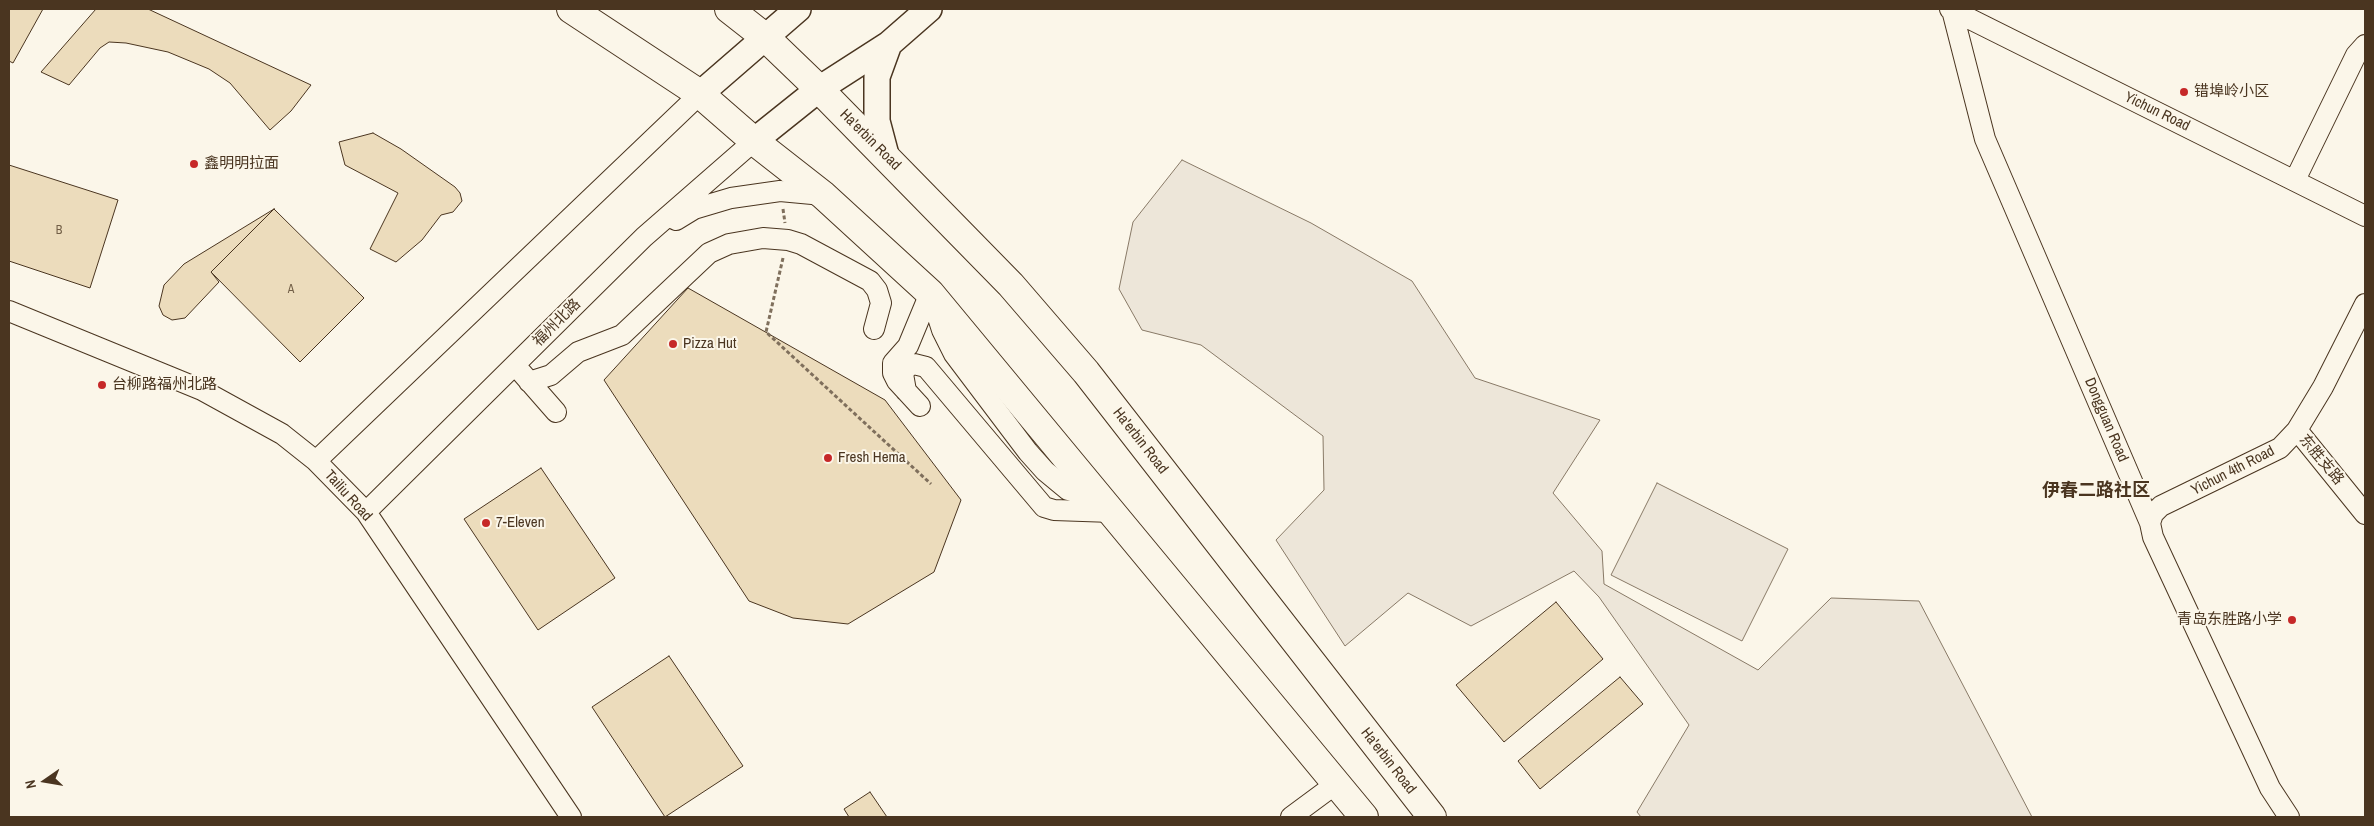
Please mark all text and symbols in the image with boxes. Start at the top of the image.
place label: 错埠岭小区 [2194,83,2269,101]
marker: 错埠岭小区 [2178,86,2190,98]
street label: Yichun Road [2121,88,2193,136]
street label: Ha'erbin Road [836,106,904,174]
place label: 鑫明明拉面 [204,155,279,173]
marker: 鑫明明拉面 [188,158,200,170]
house number: B [56,224,62,238]
house number: A [288,283,294,297]
street label: 福州北路 [529,295,585,351]
place label: Pizza Hut [683,335,736,353]
marker: Pizza Hut [667,338,679,350]
street label: Dongguan Road [2080,375,2132,465]
place label: 台柳路福州北路 [112,376,217,394]
marker: 台柳路福州北路 [96,379,108,391]
street label: Ha'erbin Road [1109,404,1171,478]
street label: 东胜支路 [2295,431,2347,489]
street label: Yichun 4th Road [2188,442,2278,500]
place label: Fresh Hema [838,449,906,467]
marker: Fresh Hema [822,452,834,464]
street label: Tailiu Road [320,467,376,525]
district label: 伊春二路社区 [2042,480,2150,502]
place label: 7-Eleven [496,514,545,532]
marker: 7-Eleven [480,517,492,529]
place label: 青岛东胜路小学 [2177,611,2282,629]
marker: 青岛东胜路小学 [2286,614,2298,626]
street label: Ha'erbin Road [1357,724,1419,798]
north arrow [20,756,70,806]
text: N [21,778,40,790]

